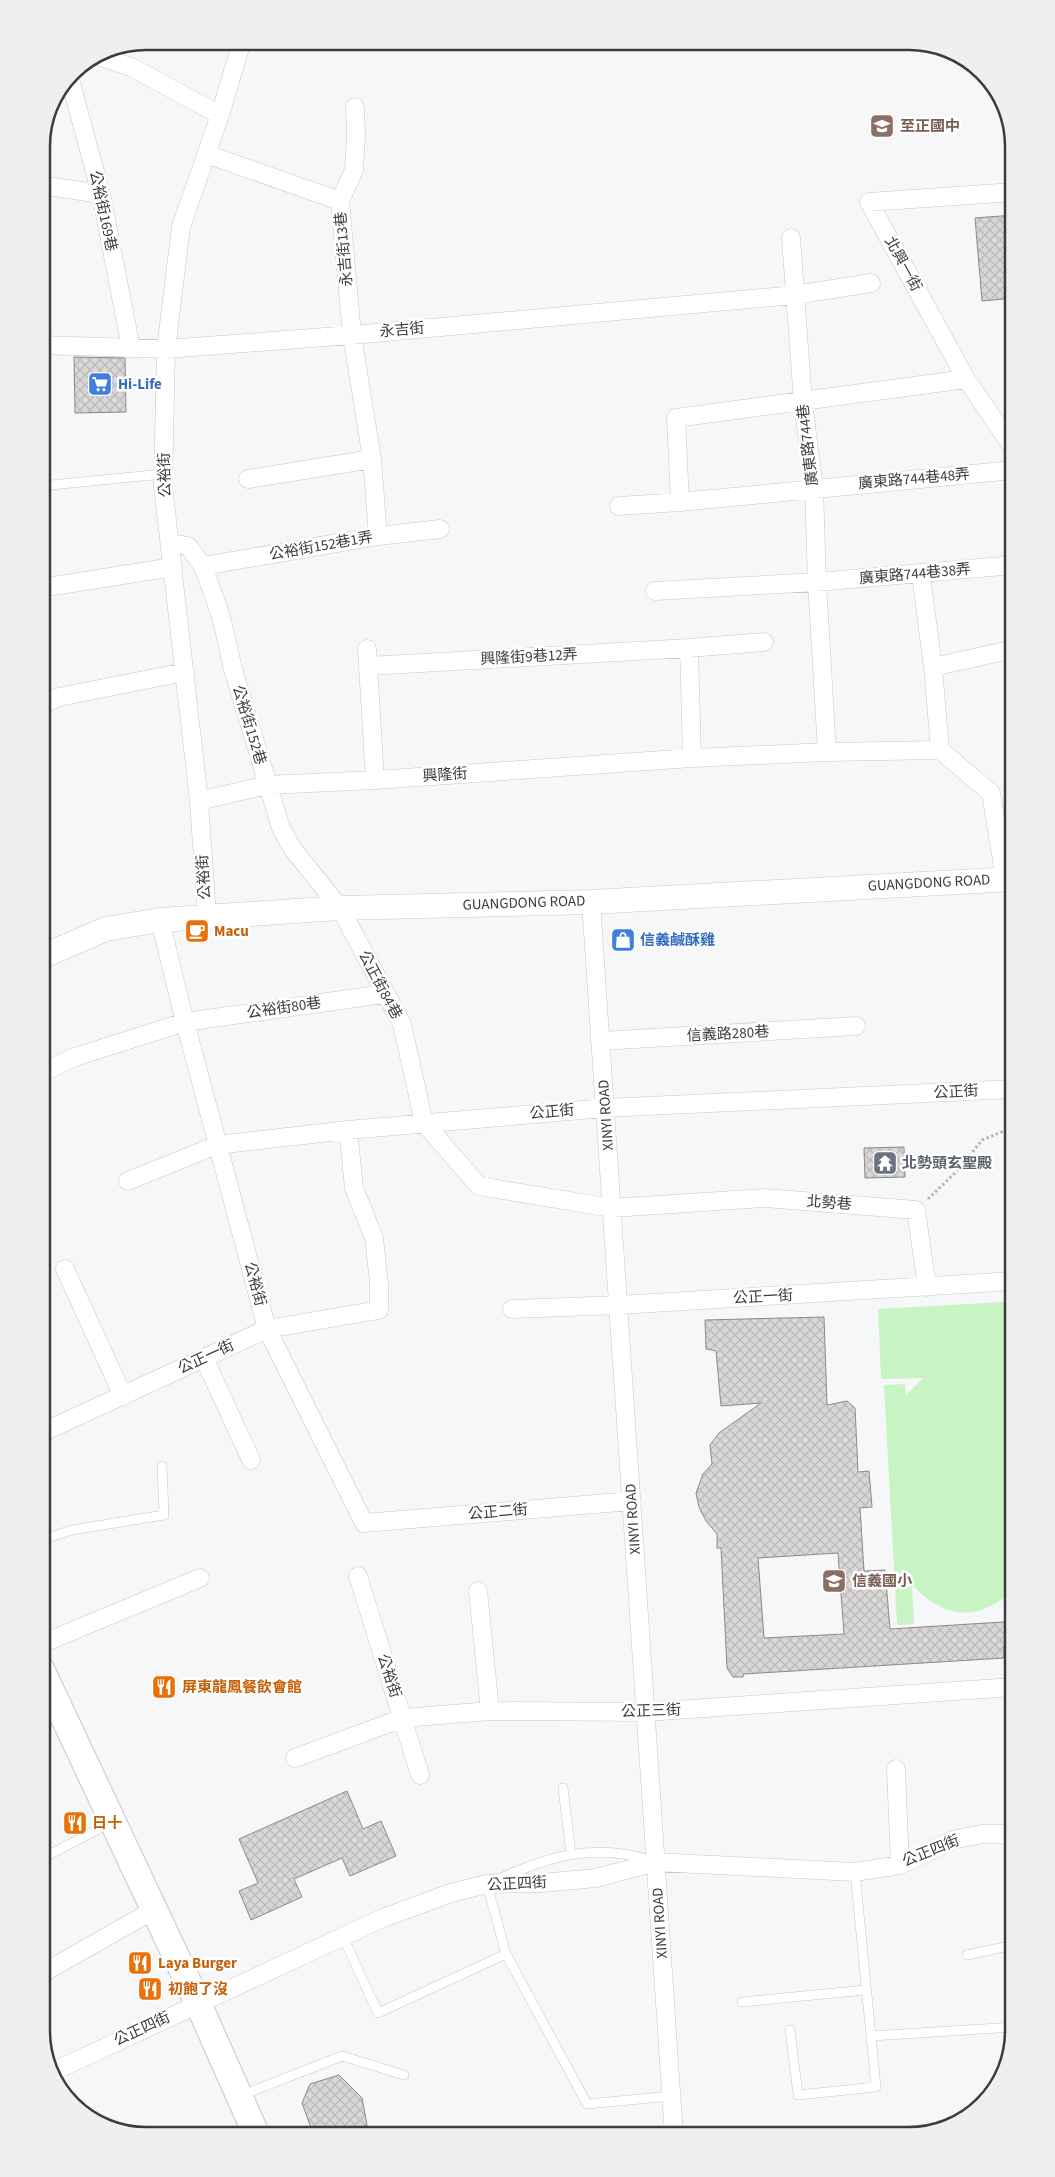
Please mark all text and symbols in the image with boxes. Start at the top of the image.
school or university icon: 至正國中 [869,113,895,139]
place label: 至正國中 [900,116,960,137]
street label: 公裕街169巷 [84,169,122,253]
street label: 永吉街13巷 [330,211,358,287]
street label: 北興一街 [879,233,927,295]
street label: 永吉街 [379,318,425,342]
supermarket icon: Hi-Life [87,371,113,397]
place label: Hi-Life [118,374,162,395]
street label: 廣東路744巷 [793,403,823,487]
street label: 公裕街 [154,452,176,498]
street label: 廣東路744巷48弄 [857,464,971,494]
street label: 公裕街152巷1弄 [268,527,374,565]
street label: 廣東路744巷38弄 [858,559,972,589]
street label: 興隆街9巷12弄 [480,644,578,670]
street label: 公裕街152巷 [227,683,271,767]
street label: 興隆街 [422,763,468,787]
street label: 公裕街 [192,854,216,900]
street label: GUANGDONG ROAD [867,869,991,897]
street label: GUANGDONG ROAD [462,890,586,916]
cafe icon: Macu [184,918,210,944]
place label: Macu [214,921,249,942]
shop icon: 信義鹹酥雞 [610,927,636,953]
place label: 信義鹹酥雞 [640,930,715,951]
street label: 公正街84巷 [353,947,407,1023]
street label: 公裕街80巷 [245,992,323,1024]
street label: 信義路280巷 [686,1021,770,1047]
street label: XINYI ROAD [593,1079,619,1151]
street label: 公正街 [933,1080,979,1104]
street label: 公正街 [529,1100,575,1124]
temple icon: 北勢頭玄聖殿 [872,1150,898,1176]
place label: 北勢頭玄聖殿 [902,1153,992,1174]
street label: 北勢巷 [806,1191,852,1215]
street label: 公裕街 [239,1260,271,1308]
street label: 公正一街 [732,1285,794,1309]
street label: 公正一街 [174,1335,238,1379]
street label: XINYI ROAD [620,1483,646,1555]
street label: 公正二街 [467,1499,529,1525]
school or university icon: 信義國小 [821,1568,847,1594]
place label: 信義國小 [852,1571,913,1592]
street label: 公裕街 [372,1651,406,1701]
restaurant icon: 屏東龍鳳餐飲會館 [151,1674,177,1700]
place label: 屏東龍鳳餐飲會館 [182,1677,302,1698]
street label: 公正三街 [621,1699,681,1723]
restaurant icon: 日十 [62,1810,88,1836]
place label: 日十 [92,1813,122,1834]
street label: 公正四街 [899,1830,963,1872]
street label: 公正四街 [486,1872,548,1896]
street label: XINYI ROAD [647,1887,673,1959]
restaurant icon: Laya Burger [127,1950,153,1976]
place label: Laya Burger [158,1953,237,1974]
restaurant icon: 初飽了沒 [137,1976,163,2002]
place label: 初飽了沒 [168,1979,228,2000]
street label: 公正四街 [110,2007,174,2051]

